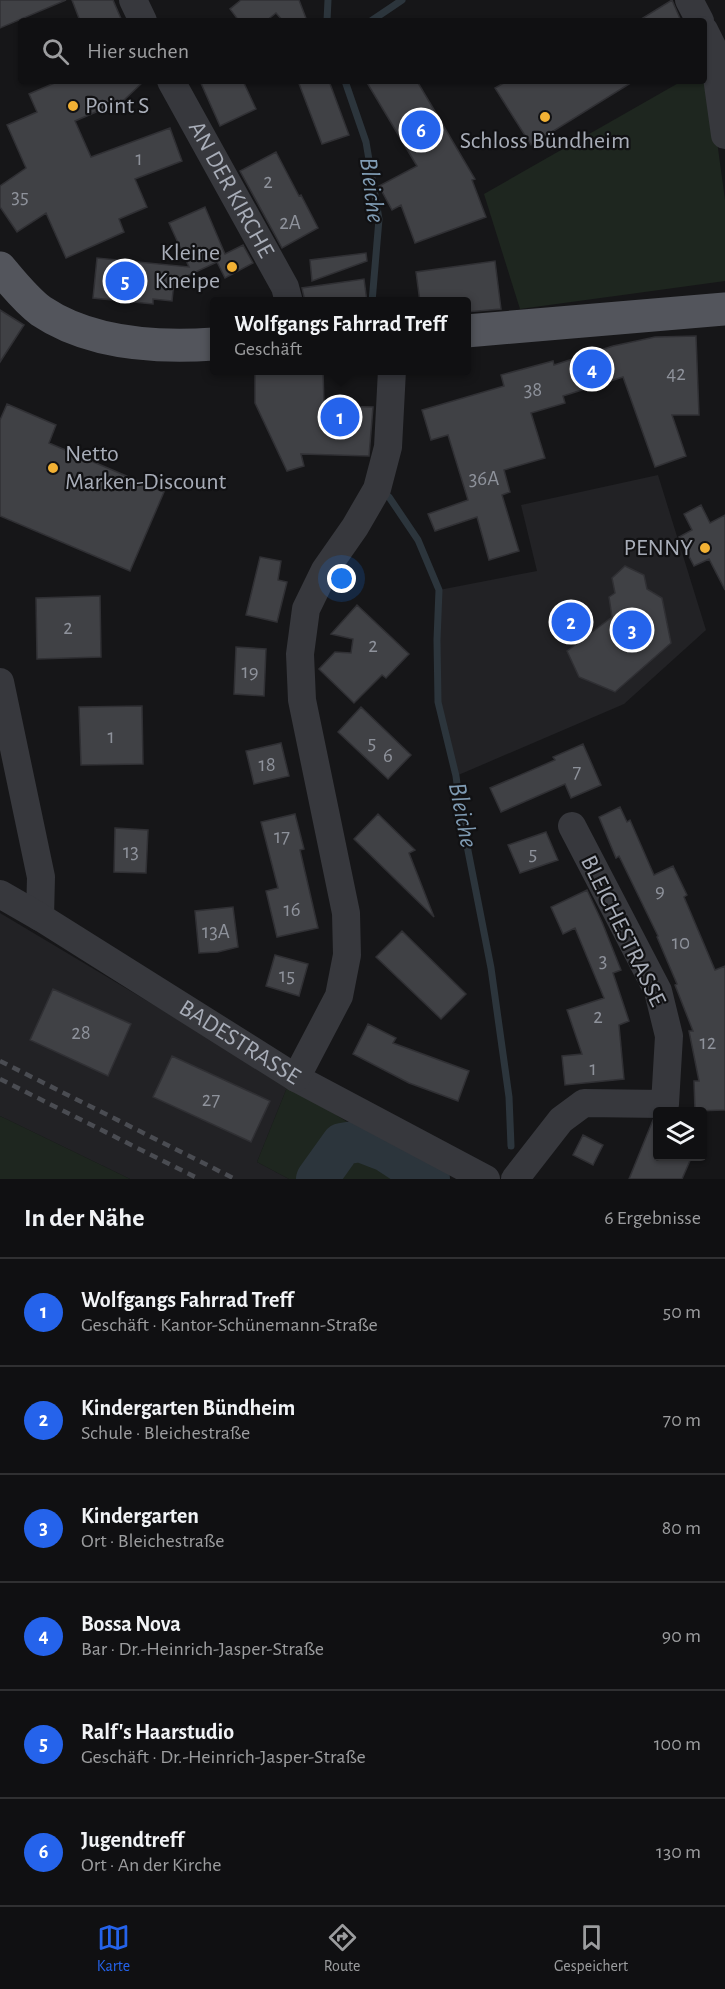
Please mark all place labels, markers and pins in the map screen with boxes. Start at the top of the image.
place label: Point S [85,94,149,118]
marker: Point S [66,99,80,113]
pin: 6 [402,108,440,152]
marker: Schloss Bündheim [538,110,552,124]
place label: Schloss Bündheim [460,129,630,153]
place label: Kleine Kneipe [155,241,220,293]
pin: 5 [106,258,144,304]
marker: Kleine Kneipe [225,260,239,274]
pin: 4 [572,346,612,392]
pin: 1 [320,394,360,440]
place label: Netto Marken-Discount [65,442,227,494]
marker: Netto Marken-Discount [46,461,60,475]
place label: PENNY [623,536,693,560]
marker: PENNY [698,541,712,555]
pin: 2 [552,600,590,644]
pin: 3 [612,608,652,652]

